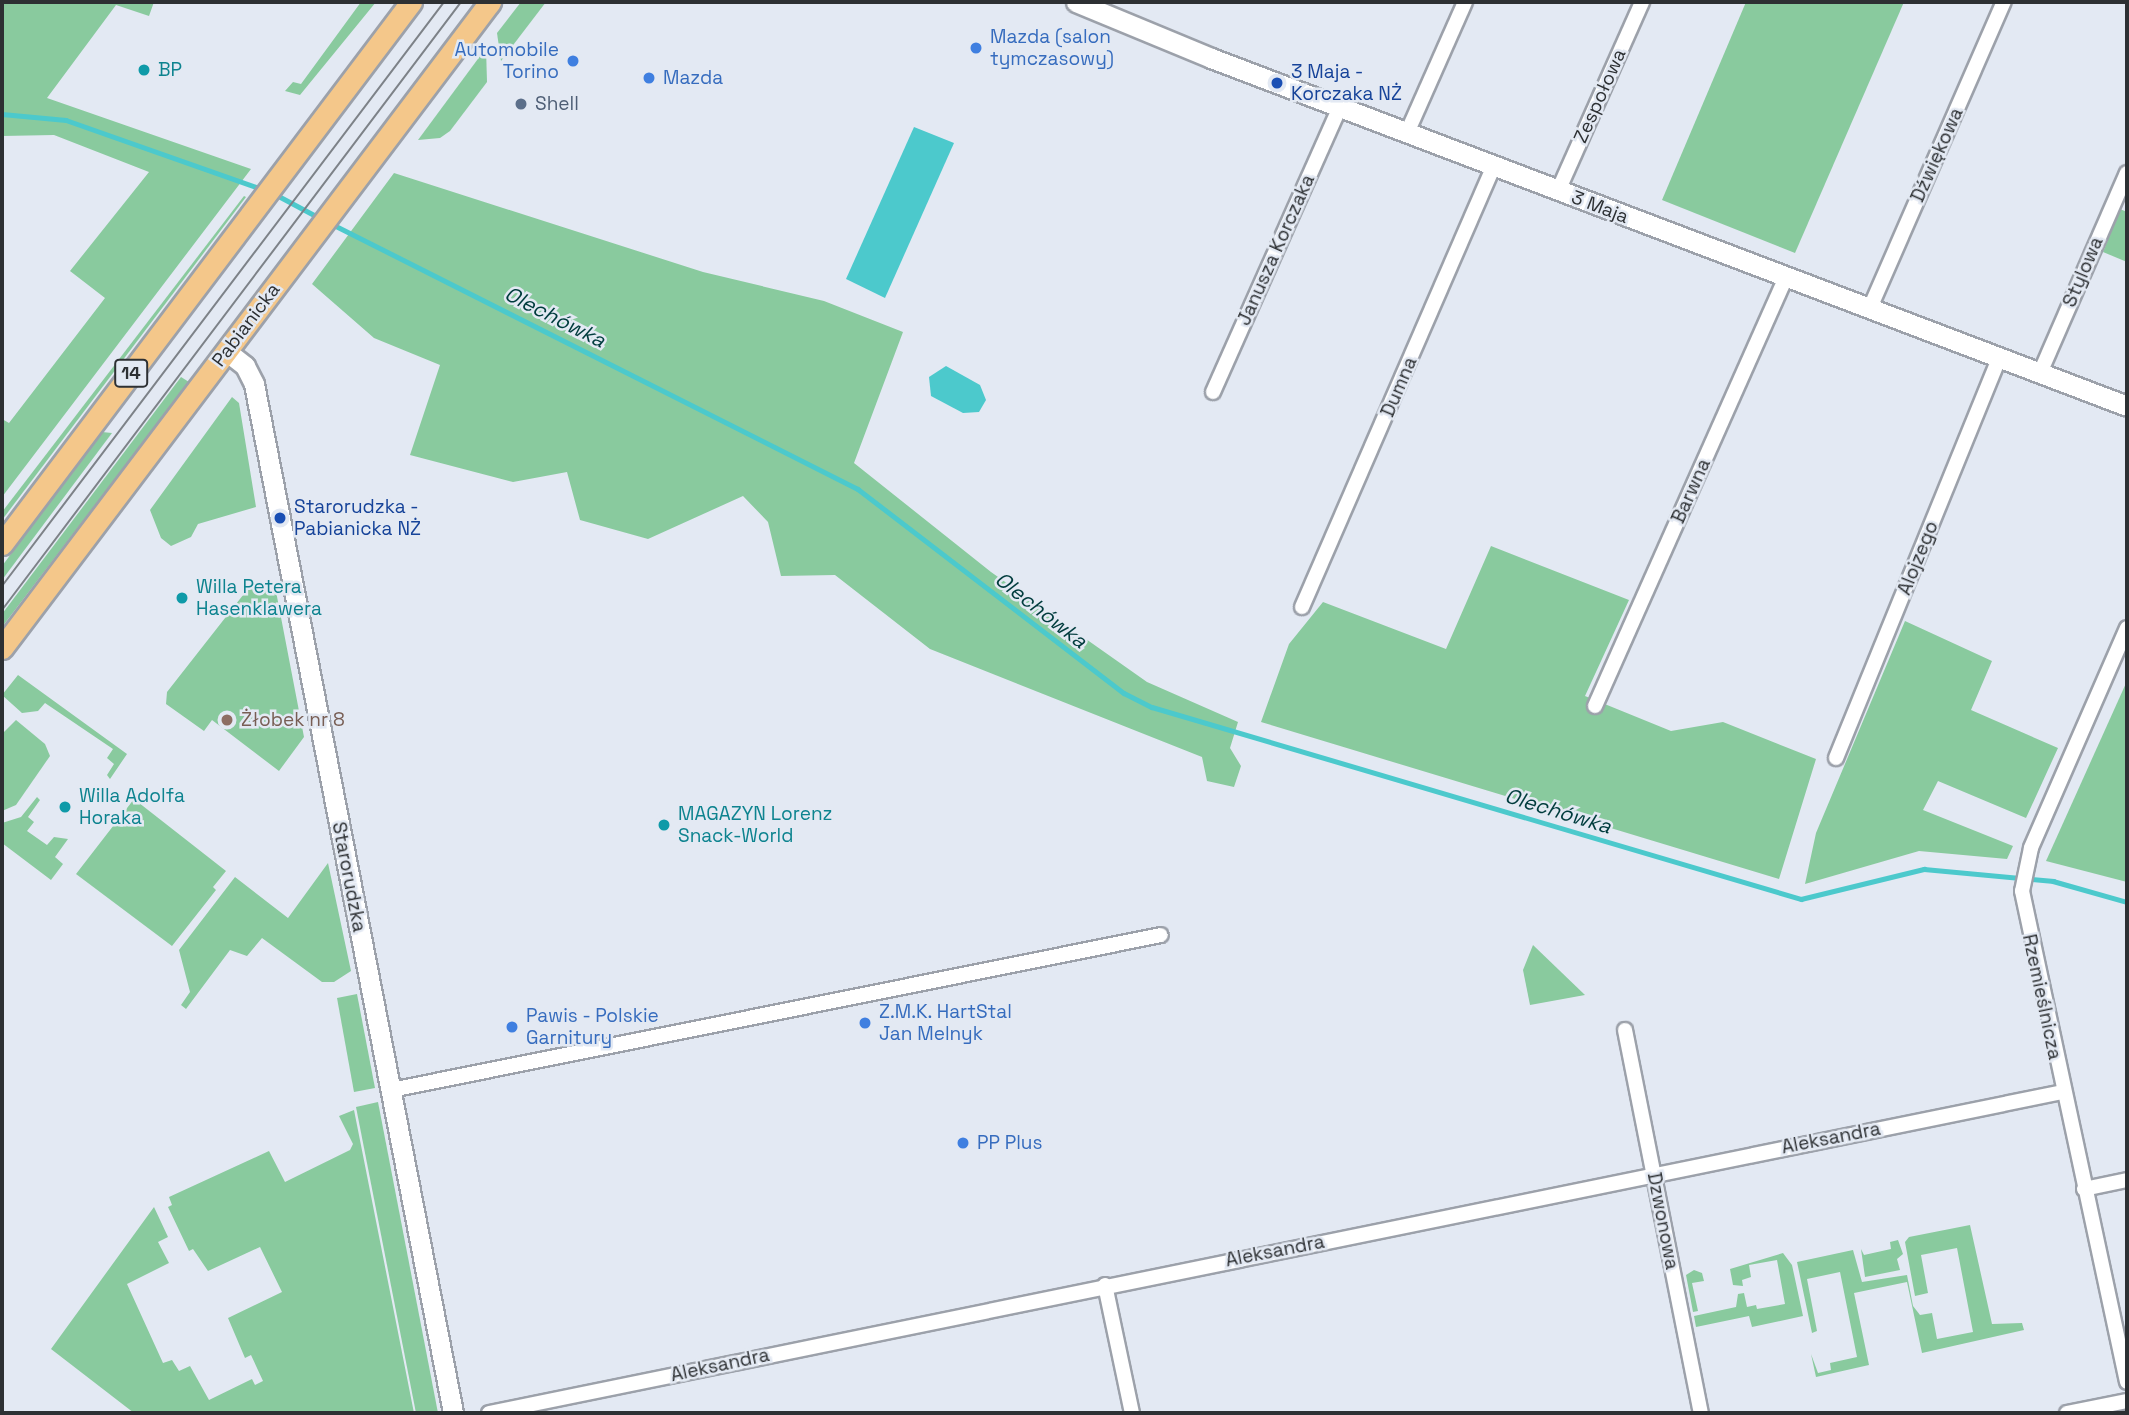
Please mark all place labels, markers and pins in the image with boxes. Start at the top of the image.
place label: Mazda (salon tymczasowy) [990,26,1114,70]
place label: Automobile Torino [454,39,559,83]
marker: Mazda (salon tymczasowy) [968,40,984,56]
marker: Automobile Torino [565,53,581,69]
place label: BP [158,59,182,81]
place label: 3 Maja - Korczaka NŻ [1291,61,1402,105]
marker: BP [136,62,152,78]
place label: Mazda [663,67,723,89]
marker: Mazda [641,70,657,86]
marker: 3 Maja - Korczaka NŻ [1269,75,1285,91]
place label: Shell [535,93,579,115]
marker: Shell [513,96,529,112]
place label: Starorudzka - Pabianicka NŻ [294,496,421,540]
marker: Starorudzka - Pabianicka NŻ [272,510,288,526]
place label: Willa Petera Hasenklawera [196,576,322,620]
marker: Willa Petera Hasenklawera [174,590,190,606]
place label: Żłobek nr 8 [241,709,345,731]
marker: Żłobek nr 8 [219,712,235,728]
place label: Willa Adolfa Horaka [79,785,185,829]
marker: Willa Adolfa Horaka [57,799,73,815]
place label: MAGAZYN Lorenz Snack-World [678,803,832,847]
marker: MAGAZYN Lorenz Snack-World [656,817,672,833]
place label: Z.M.K. HartStal Jan Melnyk [879,1001,1012,1045]
place label: Pawis - Polskie Garnitury [526,1005,660,1049]
marker: Z.M.K. HartStal Jan Melnyk [857,1015,873,1031]
marker: Pawis - Polskie Garnitury [504,1019,520,1035]
place label: PP Plus [977,1132,1042,1154]
marker: PP Plus [955,1135,971,1151]

